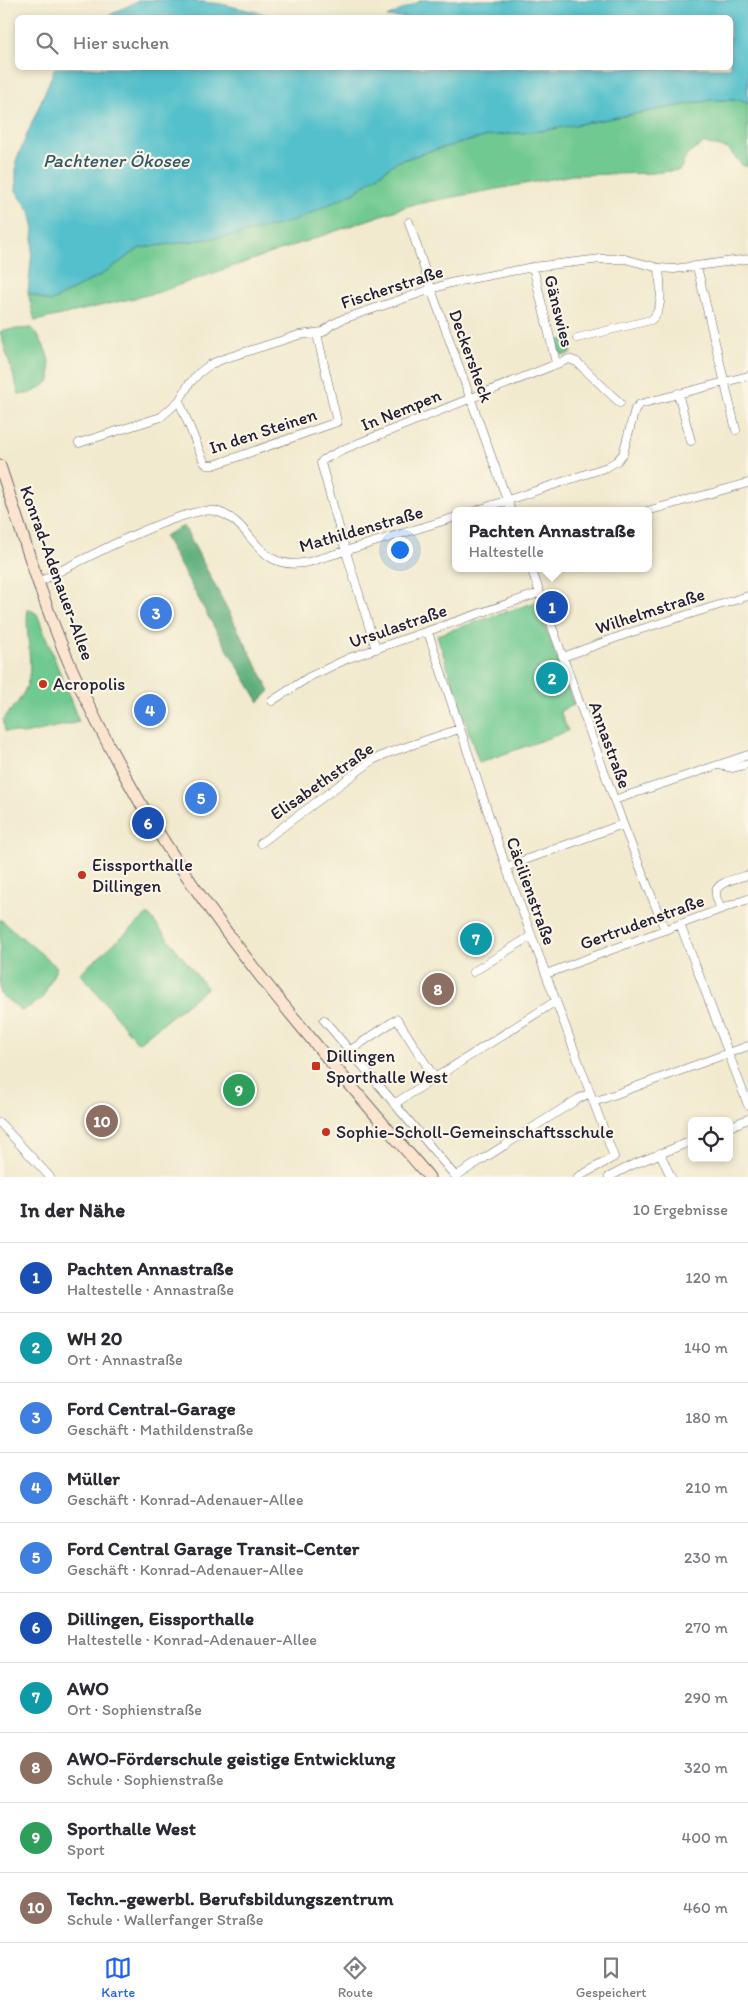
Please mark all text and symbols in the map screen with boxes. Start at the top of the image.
search box [15,15,733,70]
icon: search [33,29,61,57]
text: Hier suchen [73,31,169,54]
water label: Pachtener Ökosee [43,149,190,172]
street label: Fischerstraße [338,260,446,314]
street label: Gänswies [539,273,579,349]
street label: Deckersheck [444,306,498,406]
street label: In Nempen [358,384,444,436]
street label: In den Steinen [206,403,320,459]
street label: Konrad-Adenauer-Allee [15,483,99,663]
street label: Mathildenstraße [296,501,426,557]
popup [452,507,652,572]
text: Pachten Annastraße [469,519,635,542]
your location [387,537,413,563]
text: Haltestelle [469,542,544,561]
street label: Wilhelmstraße [592,583,708,639]
pin: 1 [536,588,568,626]
pin: 3 [140,594,172,632]
street label: Ursulastraße [346,599,450,653]
pin: 2 [536,659,568,697]
place label: Acropolis [53,673,125,695]
marker: Acropolis [37,678,49,690]
pin: 4 [134,691,166,729]
street label: Annastraße [584,699,636,791]
street label: Elisabethstraße [266,737,378,825]
pin: 5 [185,779,217,817]
pin: 6 [132,804,164,842]
street label: Cäcilienstraße [501,834,561,948]
place label: Eissporthalle Dillingen [92,854,193,897]
marker: Eissporthalle Dillingen [76,869,88,881]
street label: Gertrudenstraße [577,889,707,955]
pin: 7 [460,920,492,958]
pin: 8 [422,970,454,1008]
place label: Dillingen Sporthalle West [326,1045,448,1088]
marker: Dillingen Sporthalle West [310,1060,322,1072]
pin: 9 [223,1071,255,1109]
pin: 10 [86,1102,118,1140]
map controls [688,1117,733,1162]
button: locate [688,1117,733,1162]
place label: Sophie-Scholl-Gemeinschaftsschule [336,1121,614,1143]
marker: Sophie-Scholl-Gemeinschaftsschule [320,1126,332,1138]
text: In der Nähe [20,1197,125,1222]
text: 10 Ergebnisse [633,1200,728,1219]
text: Pachten Annastraße [67,1257,234,1280]
text: 1 [32,1268,40,1287]
text: 120 m [685,1268,728,1287]
text: Haltestelle · Annastraße [67,1280,234,1299]
text: WH 20 [67,1327,122,1350]
text: 2 [32,1338,40,1357]
text: 140 m [684,1338,728,1357]
text: Ort · Annastraße [67,1350,183,1369]
text: Ford Central-Garage [67,1397,236,1420]
text: 3 [32,1408,40,1427]
text: 180 m [685,1408,728,1427]
text: Geschäft · Mathildenstraße [67,1420,253,1439]
text: Müller [67,1467,120,1490]
text: 4 [31,1478,41,1497]
text: 210 m [685,1478,728,1497]
text: Geschäft · Konrad-Adenauer-Allee [67,1490,304,1509]
text: Ford Central Garage Transit-Center [67,1537,359,1560]
text: 5 [32,1548,40,1567]
text: 230 m [684,1548,728,1567]
text: Geschäft · Konrad-Adenauer-Allee [67,1560,304,1579]
text: Dillingen, Eissporthalle [67,1607,254,1630]
text: 6 [32,1618,40,1637]
text: 270 m [685,1618,728,1637]
text: Haltestelle · Konrad-Adenauer-Allee [67,1630,317,1649]
text: AWO [67,1677,109,1700]
text: 7 [32,1688,40,1707]
text: 290 m [684,1688,728,1707]
text: Ort · Sophienstraße [67,1700,202,1719]
text: AWO-Förderschule geistige Entwicklung [67,1747,395,1770]
text: 8 [32,1758,40,1777]
text: 320 m [684,1758,728,1777]
text: Schule · Sophienstraße [67,1770,224,1789]
text: Sporthalle West [67,1817,196,1840]
text: 9 [32,1828,40,1847]
text: 400 m [682,1828,728,1847]
text: Sport [67,1840,105,1859]
text: Techn.-gewerbl. Berufsbildungszentrum [67,1887,394,1910]
text: 10 [27,1898,45,1917]
text: 460 m [683,1898,728,1917]
text: Schule · Wallerfanger Straße [67,1910,264,1929]
tab: Karte [101,1954,135,2001]
tab: Route [338,1954,373,2001]
tab: Gespeichert [576,1954,647,2001]

